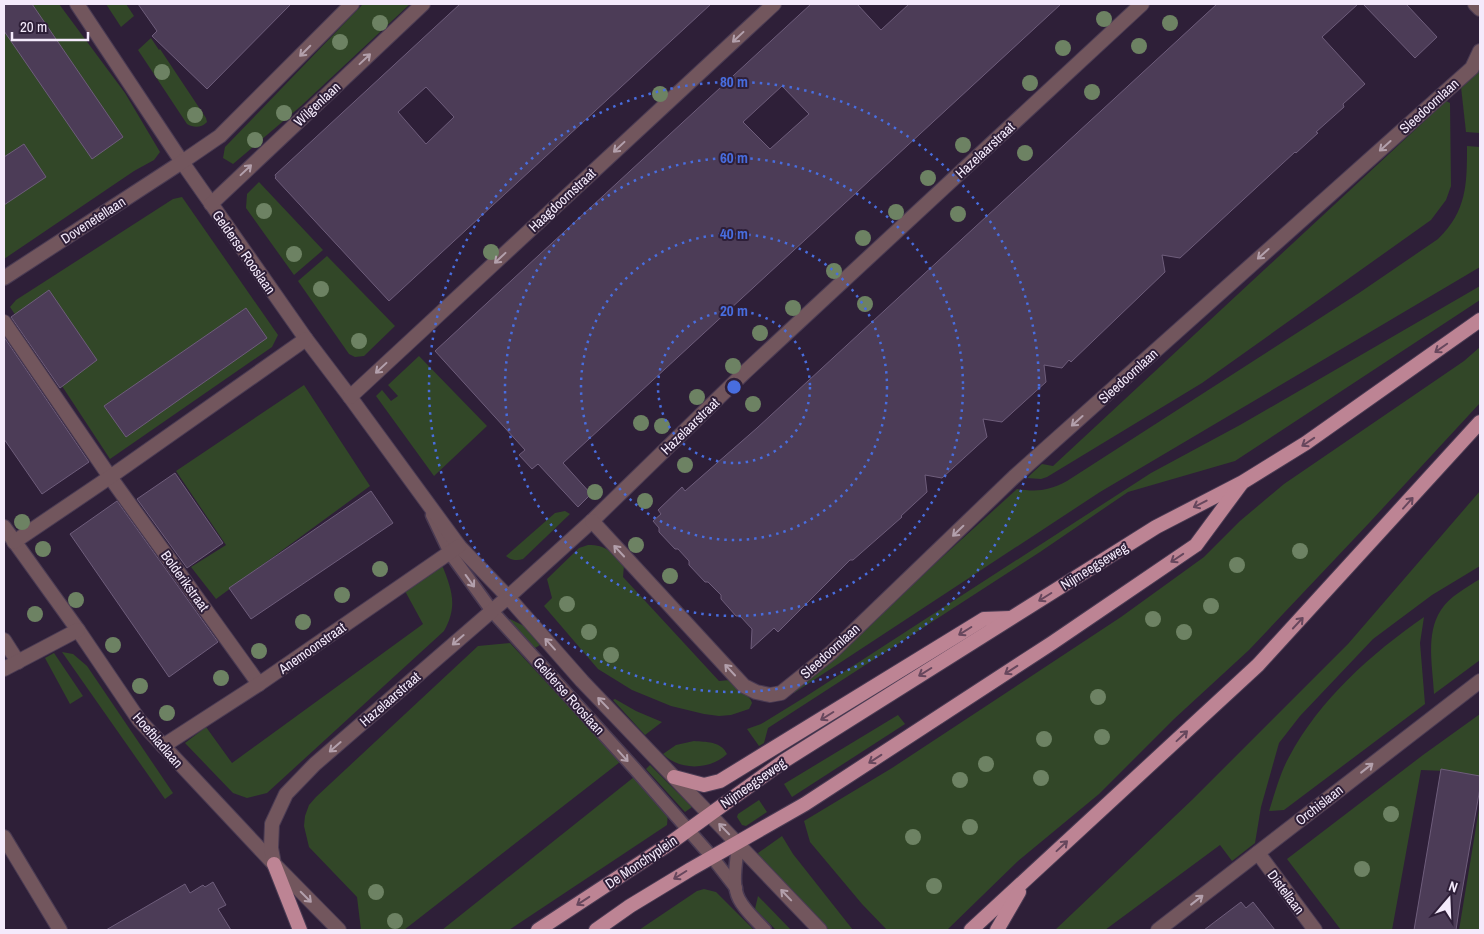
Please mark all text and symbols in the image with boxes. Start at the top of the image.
scale bar [12,10,89,42]
text: 20 m [20,16,47,37]
one-way arrow [732,31,744,43]
one-way arrow [300,44,312,56]
one-way arrow [358,53,371,65]
text: 80 m [720,71,748,92]
street label: Sleedoornlaan [1395,75,1463,137]
street label: Wilgenlaan [290,78,344,130]
street label: Hazelaarstraat [952,118,1018,182]
one-way arrow [1378,140,1391,152]
one-way arrow [612,141,625,153]
text: 60 m [720,147,748,168]
one-way arrow [240,164,253,176]
street label: Haagdoornstraat [525,164,599,236]
street label: Dovenetellaan [57,192,129,248]
street label: Gelderse Rooslaan [208,207,280,297]
text: 40 m [720,223,748,244]
one-way arrow [1257,248,1270,260]
one-way arrow [493,252,506,264]
text: 20 m [720,300,748,321]
one-way arrow [1434,343,1448,353]
street label: Sleedoornlaan [1094,345,1162,407]
one-way arrow [374,363,387,374]
centre of rings [725,378,743,396]
street label: Hazelaarstraat [657,394,723,458]
one-way arrow [1071,415,1084,427]
one-way arrow [1301,437,1315,447]
one-way arrow [1402,496,1413,509]
one-way arrow [1192,499,1207,509]
one-way arrow [951,525,964,537]
street label: Nijmeegseweg [1057,538,1131,594]
one-way arrow [613,545,625,557]
street label: Bolderikstraat [157,547,213,615]
one-way arrow [1171,553,1185,563]
one-way arrow [465,574,475,588]
one-way arrow [1039,592,1053,602]
one-way arrow [1292,616,1304,629]
street label: Anemoonstraat [274,618,349,678]
street label: Sleedoornlaan [796,620,864,682]
one-way arrow [959,626,973,636]
one-way arrow [451,634,464,646]
one-way arrow [544,638,556,651]
street label: Gelderse Rooslaan [529,653,609,739]
one-way arrow [724,664,736,677]
one-way arrow [1004,664,1018,675]
street label: Hazelaarstraat [356,668,424,730]
one-way arrow [919,668,933,678]
one-way arrow [597,696,609,709]
street label: Hoefbladlaan [129,709,187,771]
one-way arrow [820,711,834,721]
one-way arrow [1175,730,1188,742]
one-way arrow [329,741,342,752]
one-way arrow [617,749,629,762]
one-way arrow [868,753,882,764]
street label: Nijmeegseweg [717,754,790,812]
one-way arrow [1360,763,1373,774]
street label: Orchislaan [1292,781,1346,829]
one-way arrow [718,822,730,835]
street label: De Monchyplein [602,831,680,893]
one-way arrow [1056,840,1069,852]
street label: Distellaan [1263,866,1309,918]
one-way arrow [673,871,687,881]
north arrow [1424,874,1474,924]
text: N [1446,877,1460,897]
one-way arrow [780,889,792,901]
one-way arrow [300,891,312,903]
one-way arrow [1190,895,1203,906]
one-way arrow [576,896,590,906]

